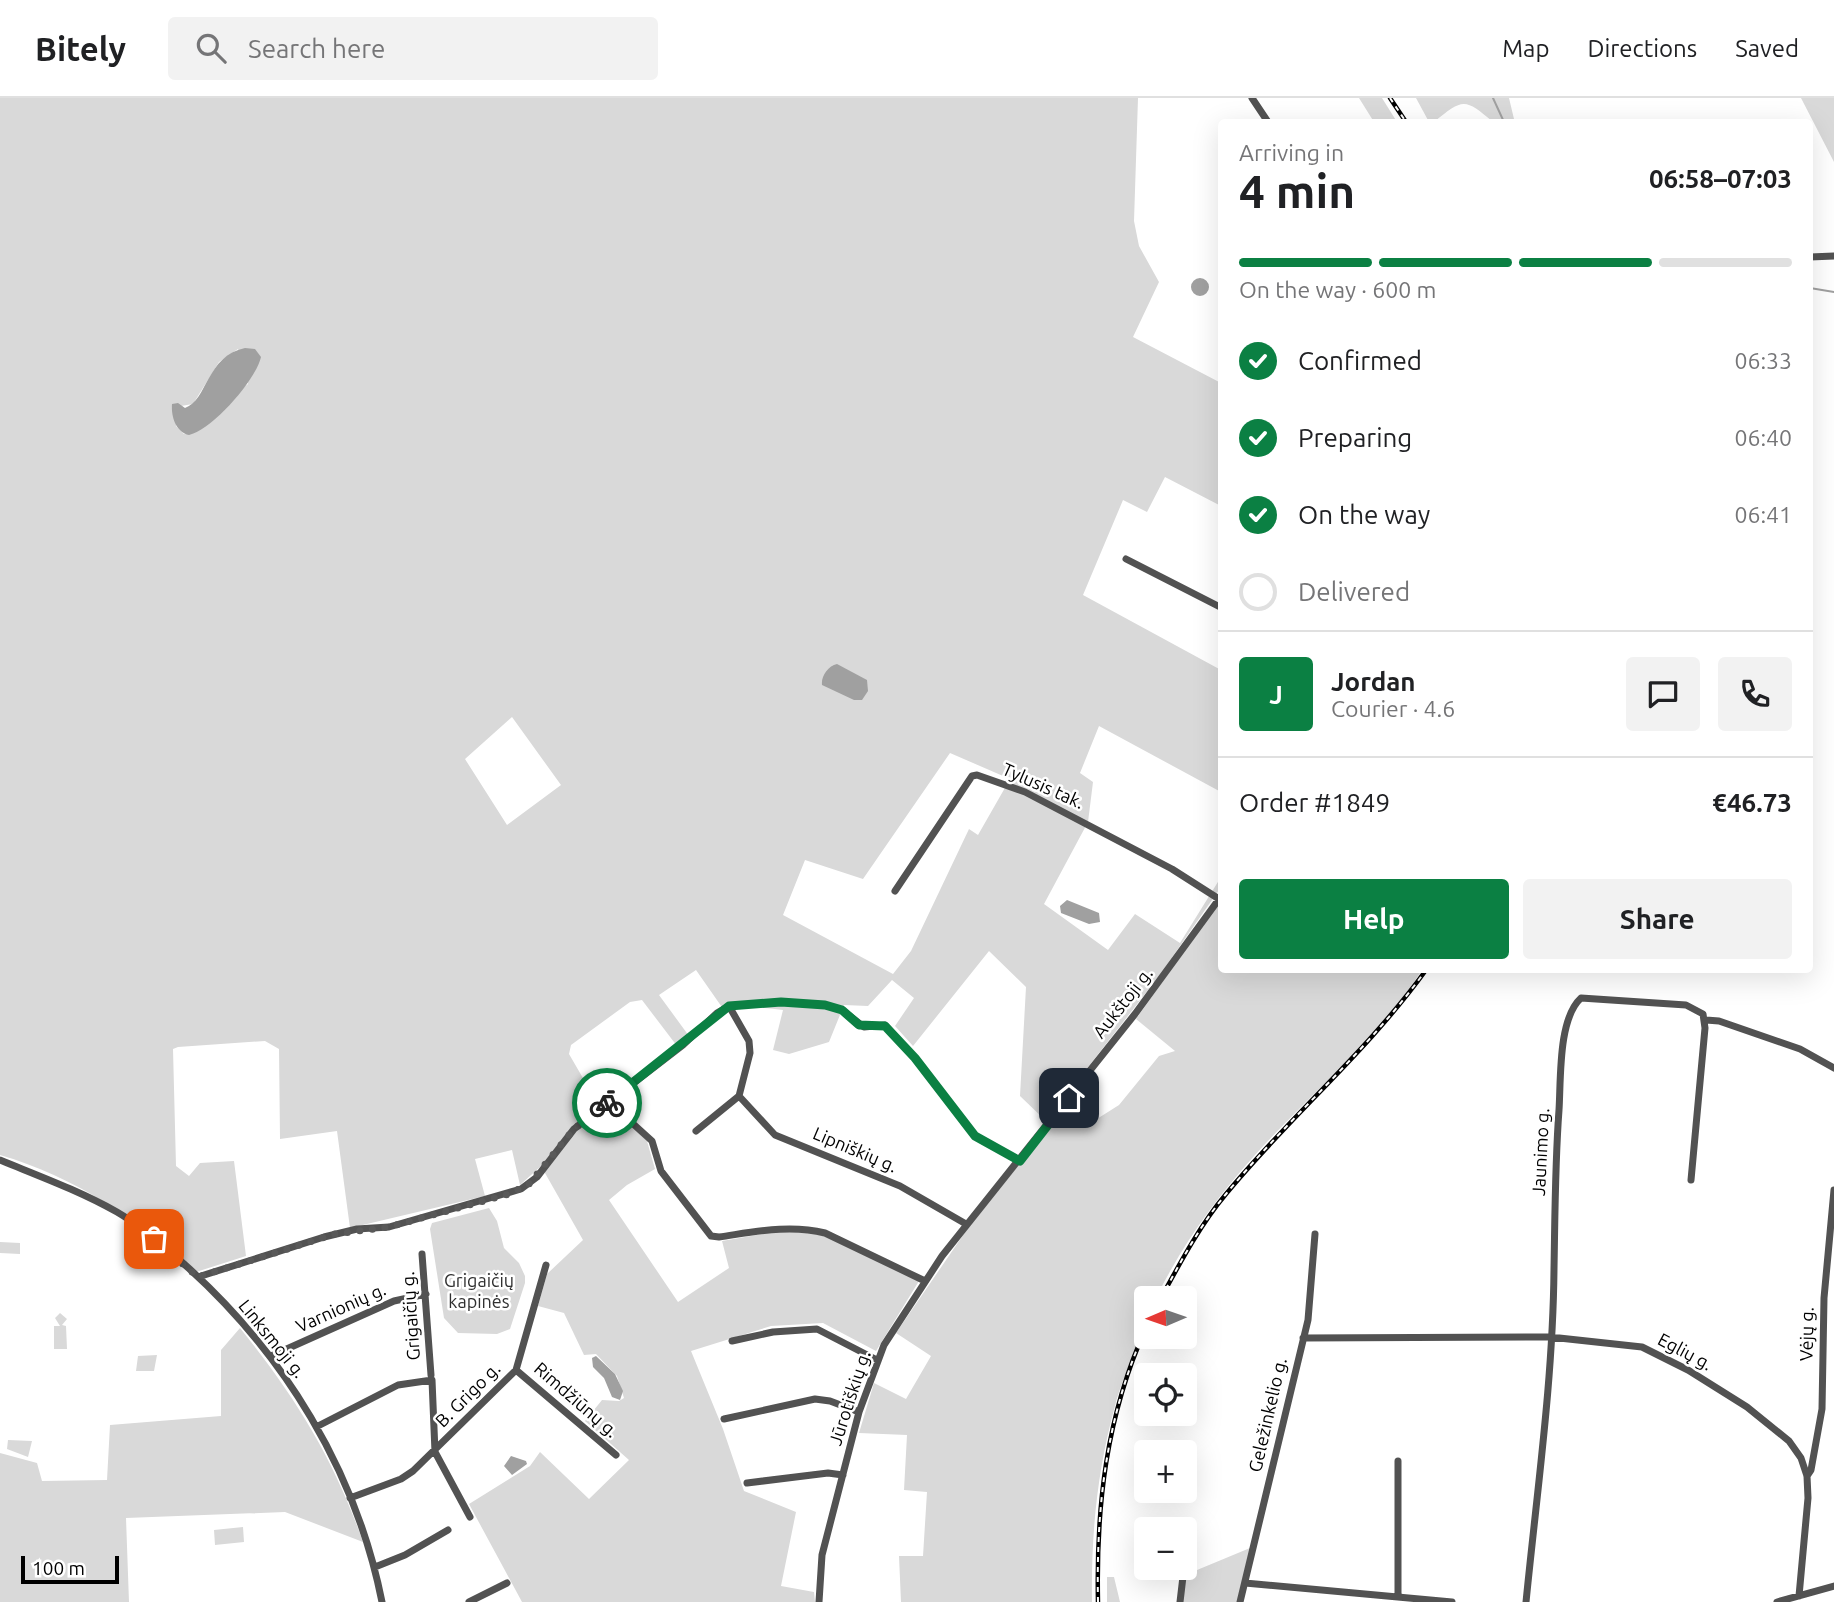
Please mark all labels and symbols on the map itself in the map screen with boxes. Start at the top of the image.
street label: Tylusis tak. [999,758,1087,812]
street label: Aukštoji g. [1088,963,1156,1042]
courier [572,1068,642,1138]
pin [1039,1068,1099,1128]
street label: Jaunimo g. [1528,1107,1552,1196]
street label: Lipniškių g. [810,1122,900,1176]
pin [124,1209,184,1269]
park label: Grigaičių kapinės [444,1270,514,1311]
street label: Grigaičių g. [397,1271,423,1361]
street label: Varnionių g. [293,1278,389,1336]
north arrow [1134,1286,1197,1349]
street label: Linksmoji g. [235,1295,310,1381]
street label: Vėjų g. [1796,1307,1816,1361]
street label: Eglių g. [1655,1329,1716,1374]
street label: Jūrotiškių g. [824,1348,874,1448]
street label: Geležinkelio g. [1244,1356,1290,1474]
street label: B. Grigo g. [431,1358,504,1431]
street label: Rimdžiūnų g. [531,1358,622,1441]
scale bar [21,1553,119,1585]

